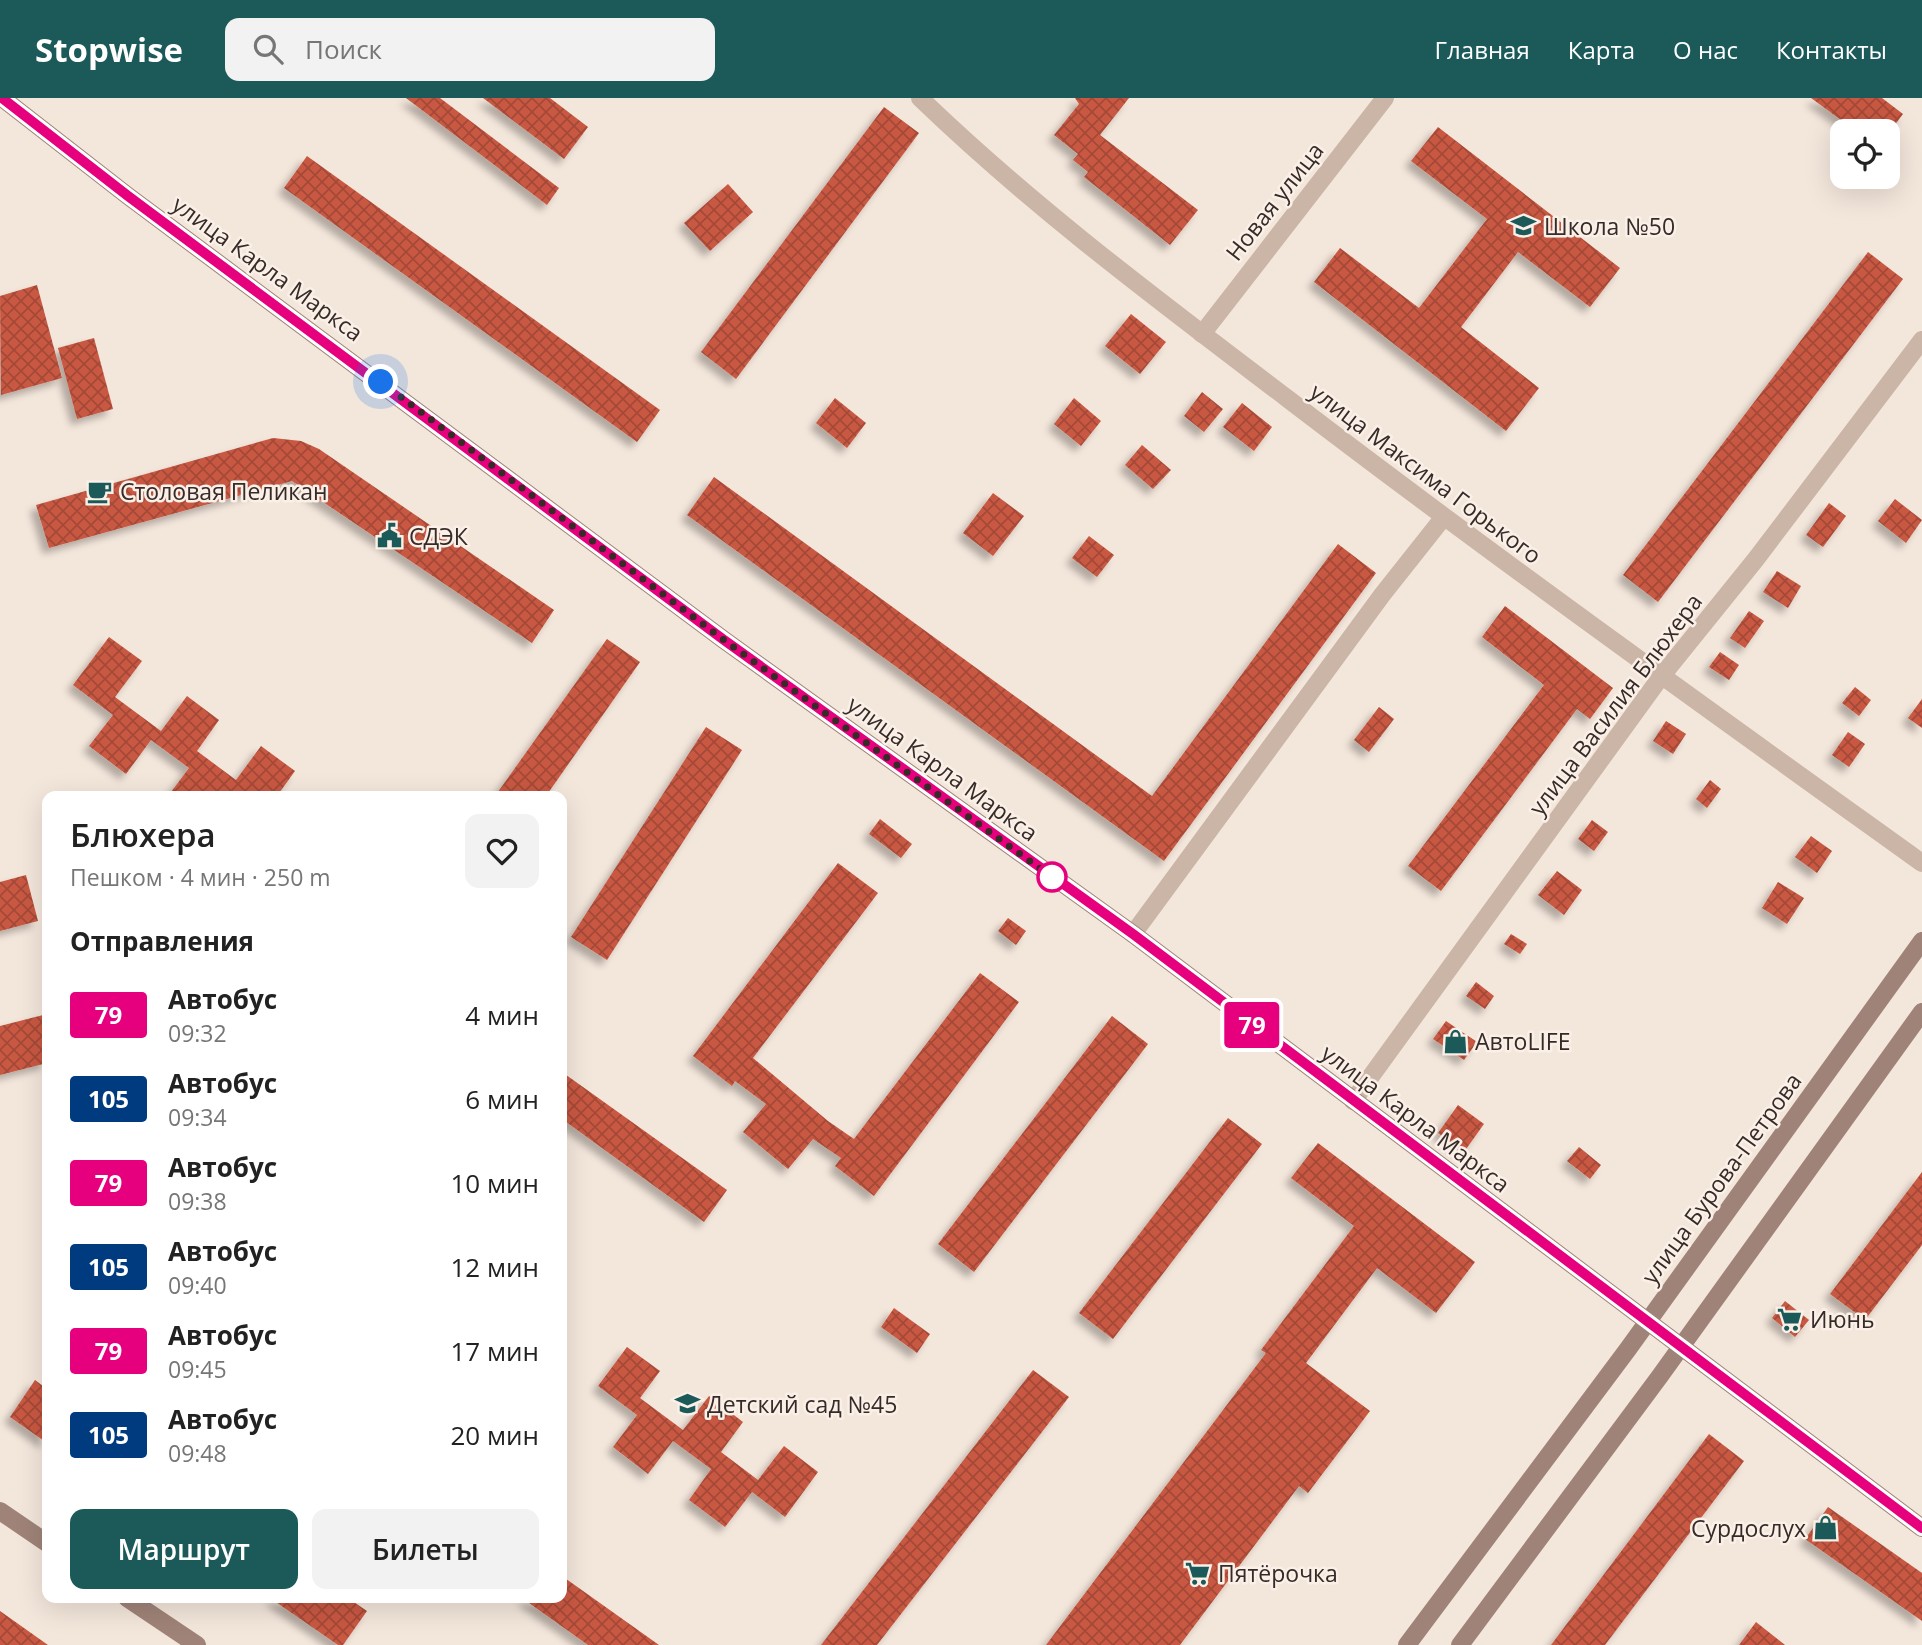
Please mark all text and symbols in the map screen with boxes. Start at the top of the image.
search box [225,18,715,81]
text: Stopwise [35,27,183,72]
icon: search [249,30,287,68]
text: Поиск [305,31,382,67]
text: Главная [1435,33,1530,66]
text: Карта [1568,33,1635,66]
text: О нас [1673,33,1738,66]
text: Контакты [1776,33,1887,66]
map controls [1830,119,1900,189]
button: locate [1830,119,1900,189]
street label: Новая улица [1218,135,1330,267]
street label: улица Карла Маркса [166,188,370,348]
place label: Школа №50 [1544,210,1675,242]
school or university icon: Школа №50 [1510,212,1538,240]
your location [363,364,398,399]
street label: улица Максима Горького [1304,375,1548,571]
place label: Столовая Пеликан [120,475,328,507]
cafe icon: Столовая Пеликан [86,477,114,505]
place label: СДЭК [409,520,469,552]
public building icon: СДЭК [375,522,403,550]
street label: улица Василия Блюхера [1521,586,1709,822]
street label: улица Карла Маркса [841,688,1045,848]
text: Блюхера [70,812,216,857]
button: heart [465,814,539,888]
text: Пешком · 4 мин · 250 m [70,861,331,893]
unlabelled marker [1037,862,1067,892]
text: Отправления [70,923,254,959]
text: Автобус [168,981,277,1017]
text: 4 мин [465,997,539,1033]
text: 79 [95,998,122,1031]
line badge: 79 [1220,1002,1284,1048]
text: 79 [1238,1008,1266,1041]
text: 09:32 [168,1017,227,1049]
place label: АвтоLIFE [1475,1025,1571,1057]
shop icon: АвтоLIFE [1441,1027,1469,1055]
street label: улица Карла Маркса [1315,1036,1517,1200]
text: Автобус [168,1065,277,1101]
street label: улица Бурова-Петрова [1633,1066,1809,1290]
text: 6 мин [465,1081,539,1117]
text: 105 [88,1082,129,1115]
text: 09:34 [168,1101,227,1133]
text: Автобус [168,1149,277,1185]
text: 10 мин [450,1165,539,1201]
text: 79 [95,1166,122,1199]
text: 09:38 [168,1185,227,1217]
text: Автобус [168,1233,277,1269]
text: 12 мин [450,1249,539,1285]
text: 105 [88,1250,129,1283]
text: 09:40 [168,1269,227,1301]
place label: Июнь [1810,1303,1875,1335]
supermarket icon: Июнь [1776,1305,1804,1333]
text: Автобус [168,1317,277,1353]
text: 17 мин [450,1333,539,1369]
text: 79 [95,1334,122,1367]
text: 09:45 [168,1353,227,1385]
place label: Детский сад №45 [707,1388,897,1420]
school or university icon: Детский сад №45 [673,1390,701,1418]
text: Автобус [168,1401,277,1437]
text: 20 мин [450,1417,539,1453]
text: 105 [88,1418,129,1451]
text: 09:48 [168,1437,227,1469]
button: Маршрут [70,1509,298,1589]
button: Билеты [312,1509,539,1589]
place label: Сурдослух [1691,1512,1806,1544]
shop icon: Сурдослух [1812,1514,1840,1542]
place label: Пятёрочка [1218,1557,1338,1589]
supermarket icon: Пятёрочка [1184,1559,1212,1587]

